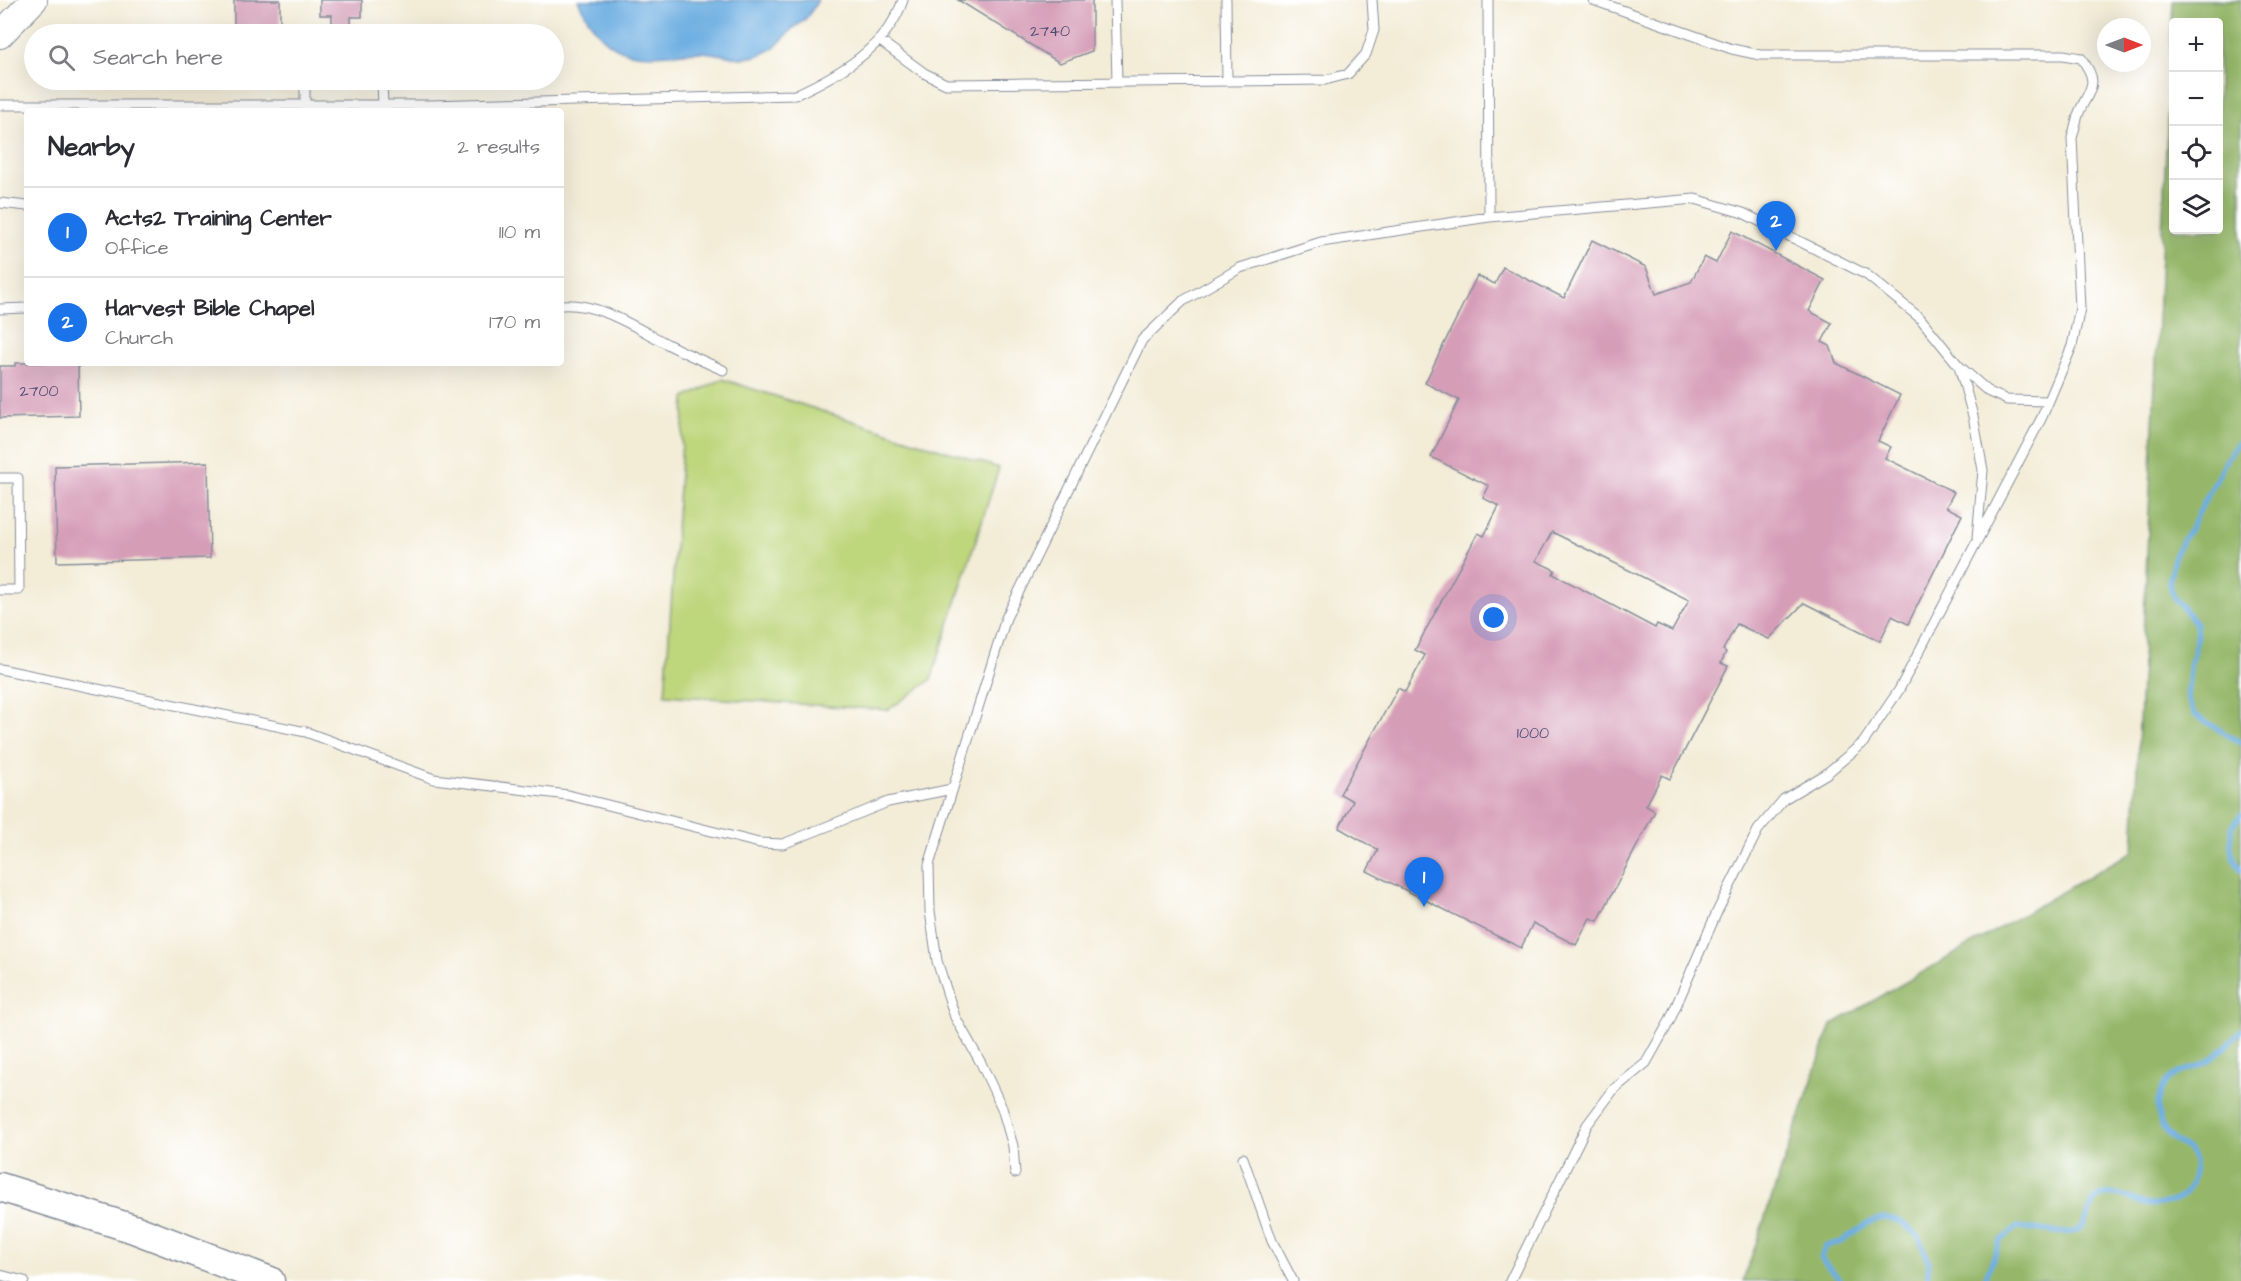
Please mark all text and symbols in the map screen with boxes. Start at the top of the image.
north arrow [2097,18,2151,72]
map controls [2169,18,2223,234]
button: + [2169,18,2223,72]
house number: 2740 [1030,20,1070,42]
search box [24,24,564,90]
icon: search [45,41,78,74]
text: Search here [93,42,223,73]
button: − [2169,72,2223,126]
button: locate [2169,126,2223,180]
text: Nearby [48,129,135,165]
text: 2 results [457,133,540,161]
button: layers [2169,180,2223,234]
pin: 2 [1756,202,1796,251]
text: Acts2 Training Center [105,203,332,234]
text: 1 [66,218,69,246]
text: 110 m [499,218,540,246]
text: Office [105,234,169,262]
text: Harvest Bible Chapel [105,293,314,324]
text: 2 [62,308,73,336]
text: 170 m [489,308,540,336]
text: Church [105,324,173,352]
house number: 2700 [19,380,59,402]
your location [1479,603,1508,632]
house number: 1000 [1517,722,1549,744]
pin: 1 [1404,858,1444,907]

